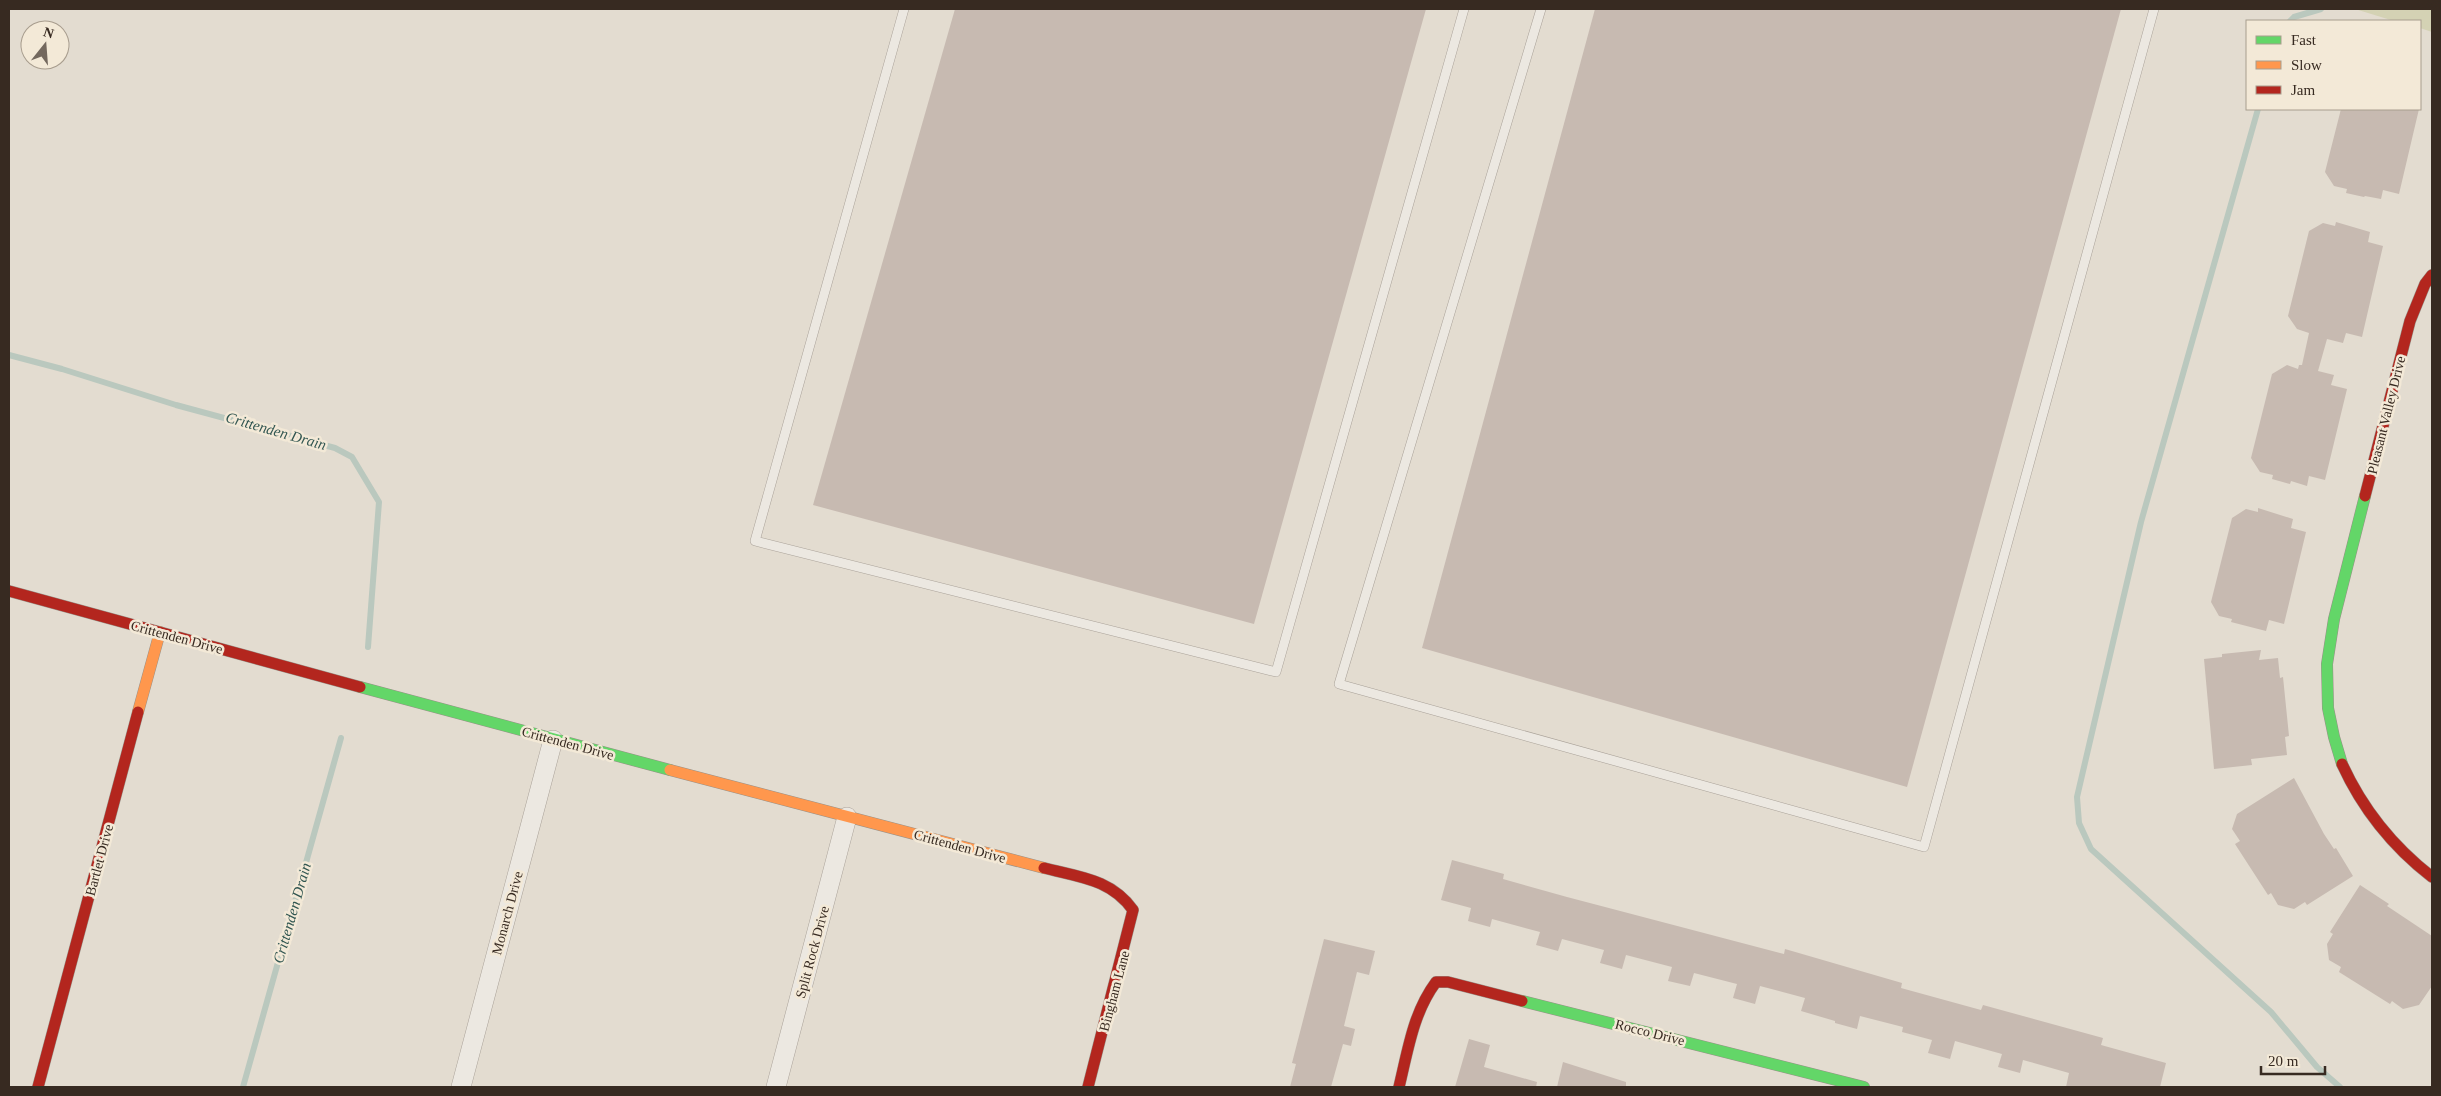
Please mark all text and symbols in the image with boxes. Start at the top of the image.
north arrow [20,20,70,70]
legend [2246,20,2421,110]
text: N [42,24,56,42]
text: Fast [2291,32,2317,48]
text: Slow [2291,57,2322,73]
text: Jam [2291,82,2315,98]
street label: Pleasant Valley Drive [2365,355,2408,476]
water label: Crittenden Drain [224,409,328,453]
street label: Crittenden Drive [129,618,224,657]
street label: Crittenden Drive [520,724,615,763]
street label: Bartlet Drive [83,823,116,898]
street label: Crittenden Drive [912,827,1007,866]
water label: Crittenden Drain [270,861,314,965]
street label: Monarch Drive [489,870,526,957]
street label: Split Rock Drive [793,904,832,1000]
street label: Bingham Lane [1097,949,1132,1033]
street label: Rocco Drive [1614,1017,1686,1048]
scale bar [2261,1044,2325,1076]
text: 20 m [2268,1053,2299,1069]

